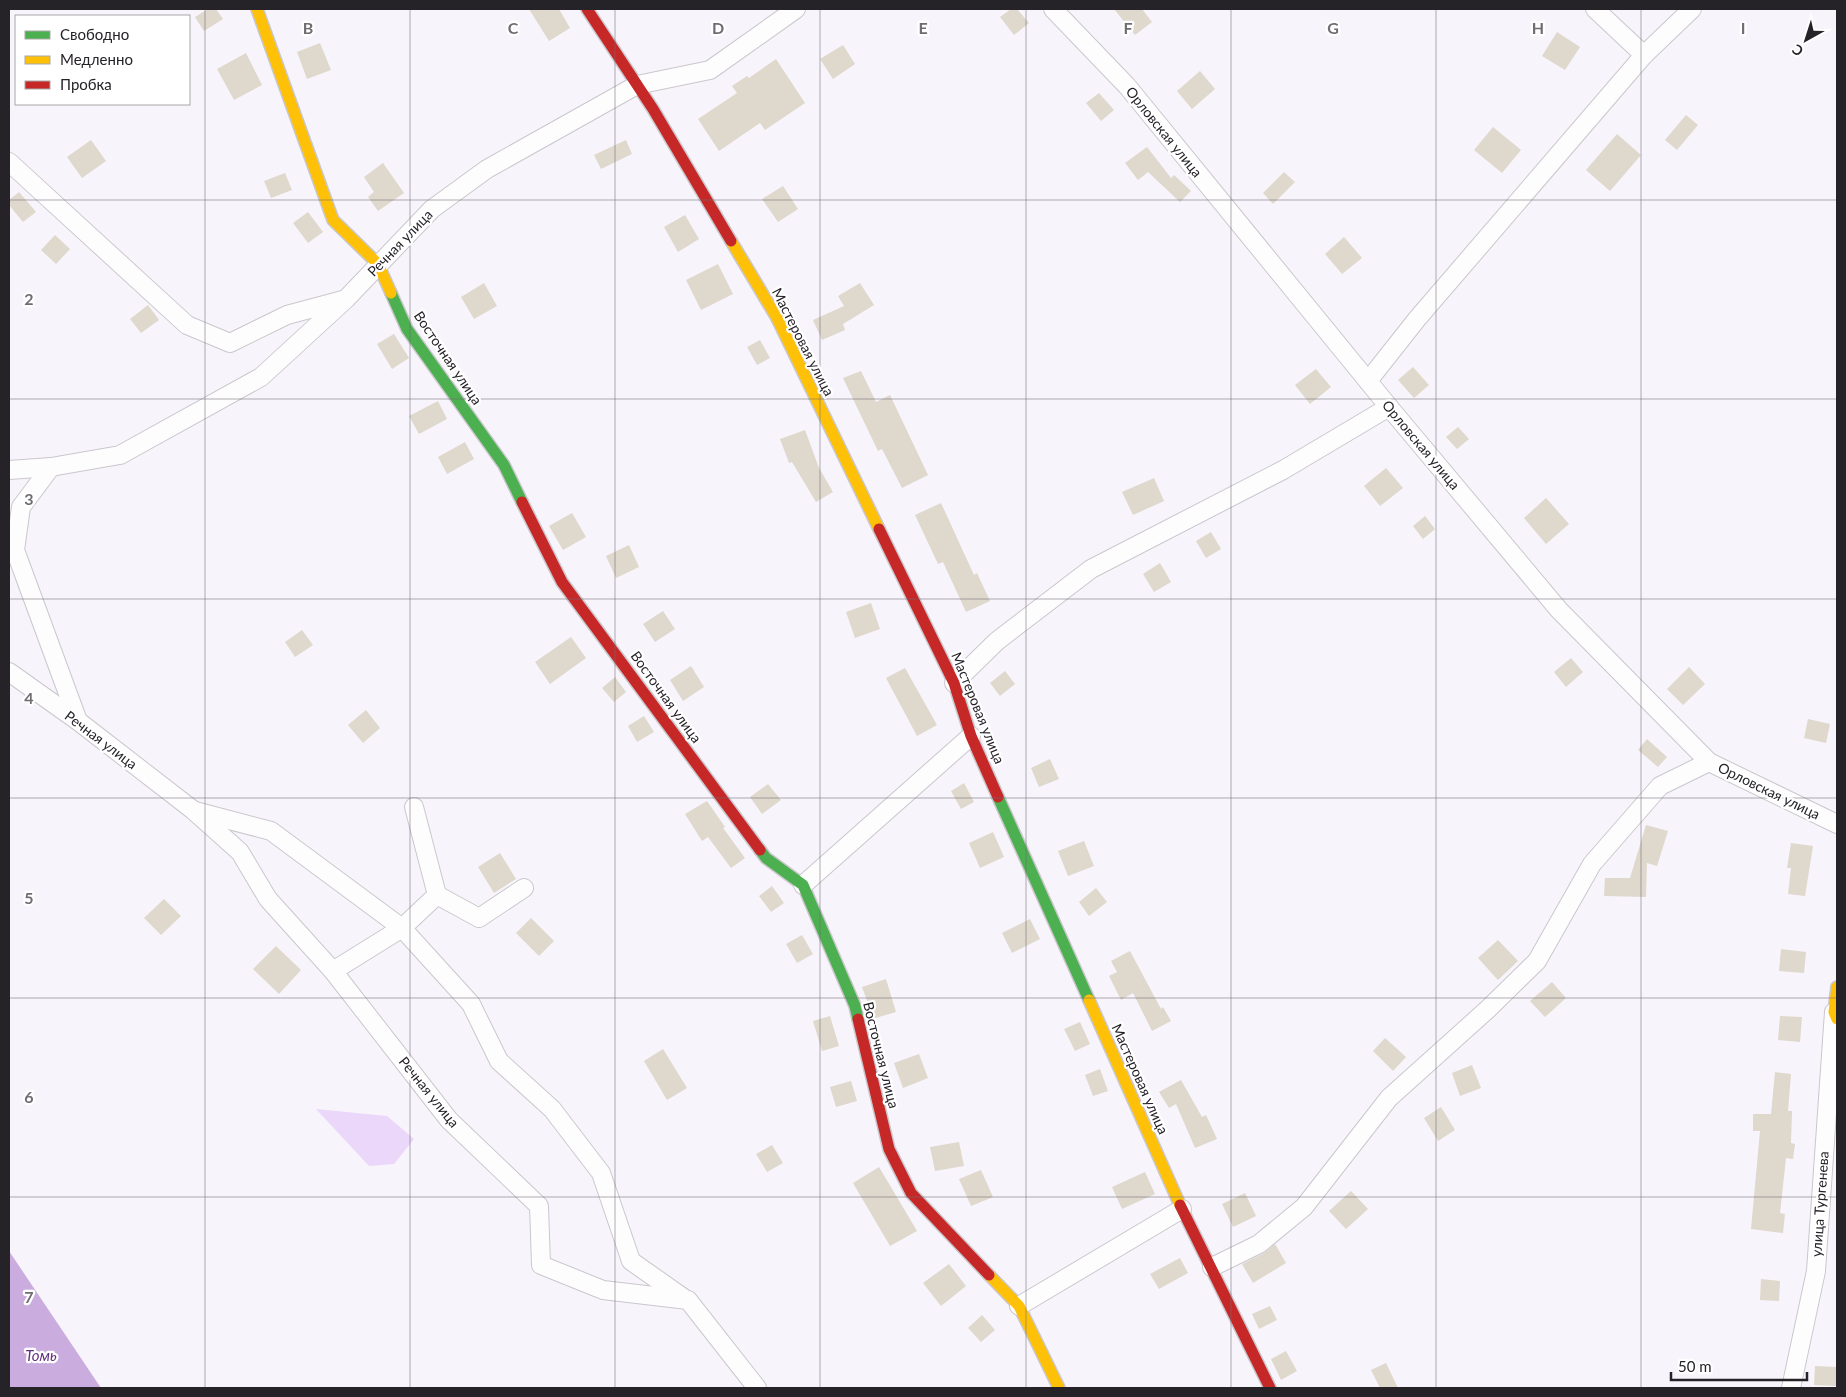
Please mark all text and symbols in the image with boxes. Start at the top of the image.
legend [15,15,190,105]
north arrow [1781,15,1831,65]
text: B [303,18,313,37]
text: C [508,18,519,37]
text: D [712,18,724,37]
text: E [918,18,928,37]
text: F [1123,18,1133,37]
text: G [1327,18,1339,37]
text: H [1532,18,1544,37]
text: I [1741,18,1745,37]
text: Свободно [60,25,129,43]
text: С [1788,41,1806,60]
text: Медленно [60,50,133,68]
text: Пробка [60,75,112,93]
street label: Орловская улица [1123,83,1206,180]
street label: Речная улица [364,206,436,280]
street label: Мастеровая улица [769,285,838,399]
text: 2 [24,289,34,308]
street label: Восточная улица [411,308,486,408]
street label: Орловская улица [1379,397,1464,493]
text: 3 [24,489,34,508]
street label: Восточная улица [627,648,705,746]
street label: Мастеровая улица [948,649,1009,766]
text: 4 [24,688,34,707]
street label: Речная улица [62,707,141,772]
street label: Орловская улица [1715,758,1823,823]
text: 5 [24,888,34,907]
street label: Восточная улица [860,1000,903,1110]
street label: Мастеровая улица [1108,1021,1172,1137]
street label: Речная улица [396,1053,463,1131]
text: 6 [24,1087,34,1106]
street label: улица Тургенева [1807,1150,1832,1257]
text: 7 [24,1287,34,1306]
water label: Томь [25,1346,57,1364]
scale bar [1671,1350,1807,1382]
text: 50 m [1678,1357,1712,1375]

